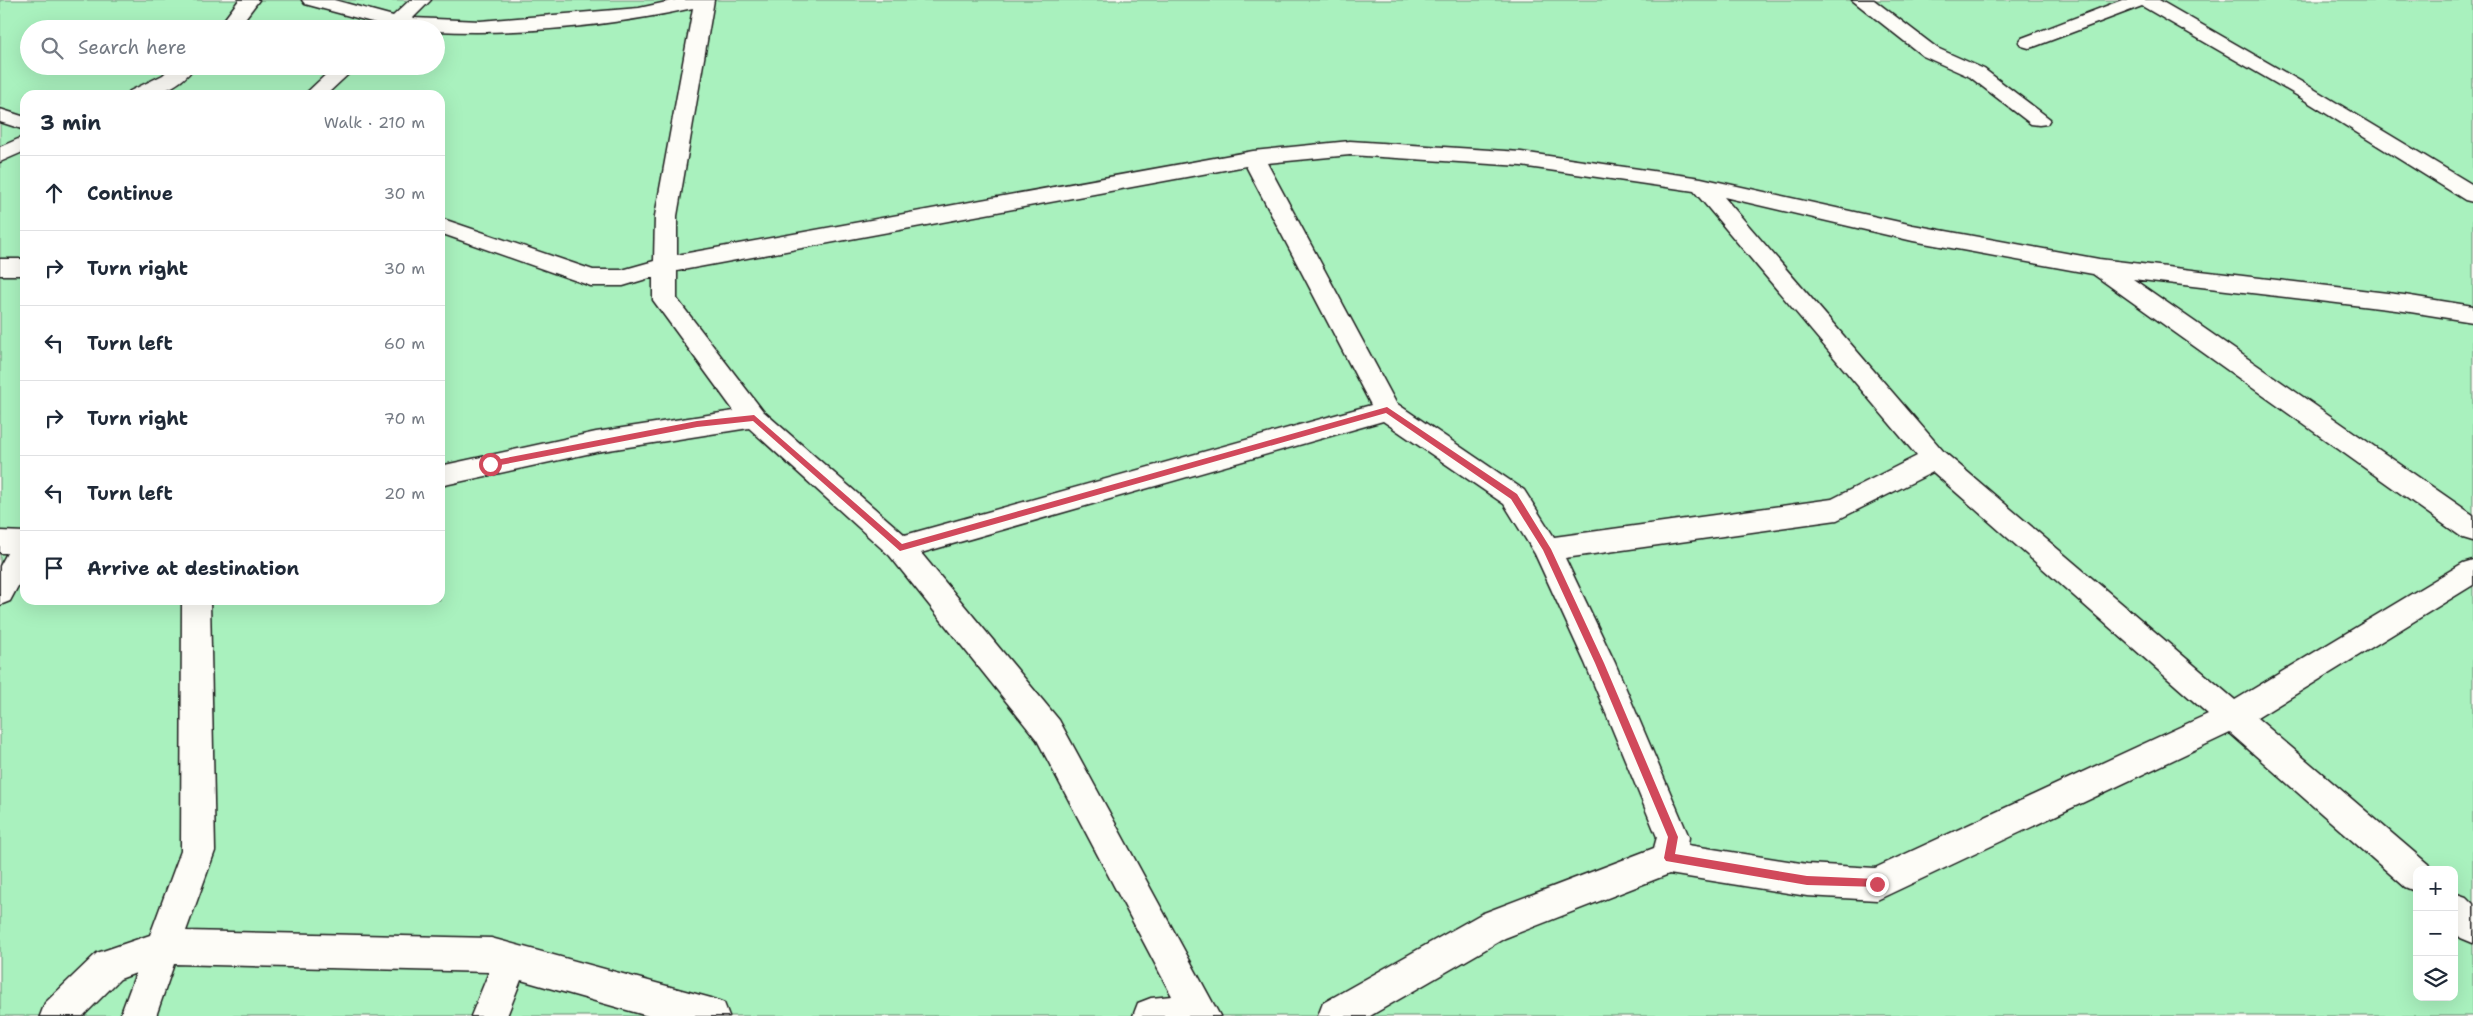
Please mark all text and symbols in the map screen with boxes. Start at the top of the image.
search box [20,20,445,75]
icon: search [38,34,66,62]
text: Search here [78,35,187,60]
text: 3 min [40,109,101,137]
text: Walk · 210 m [324,112,425,133]
icon: ahead [40,179,68,207]
text: Continue [87,181,173,206]
text: 30 m [384,183,425,204]
icon: right [40,254,68,282]
text: Turn right [87,256,188,281]
text: 30 m [384,258,425,279]
icon: left [40,329,68,357]
text: Turn left [87,331,173,356]
text: 60 m [384,333,425,354]
icon: right [40,404,68,432]
text: Turn right [87,406,188,431]
text: 70 m [384,408,425,429]
route start [479,453,502,476]
icon: left [40,479,68,507]
text: Turn left [87,481,173,506]
text: 20 m [384,483,425,504]
icon: arrive [40,554,68,582]
text: Arrive at destination [87,556,299,581]
map controls [2413,866,2458,1001]
button: + [2413,866,2458,911]
route end [1866,873,1889,896]
button: − [2413,911,2458,956]
button: layers [2413,956,2458,1001]

